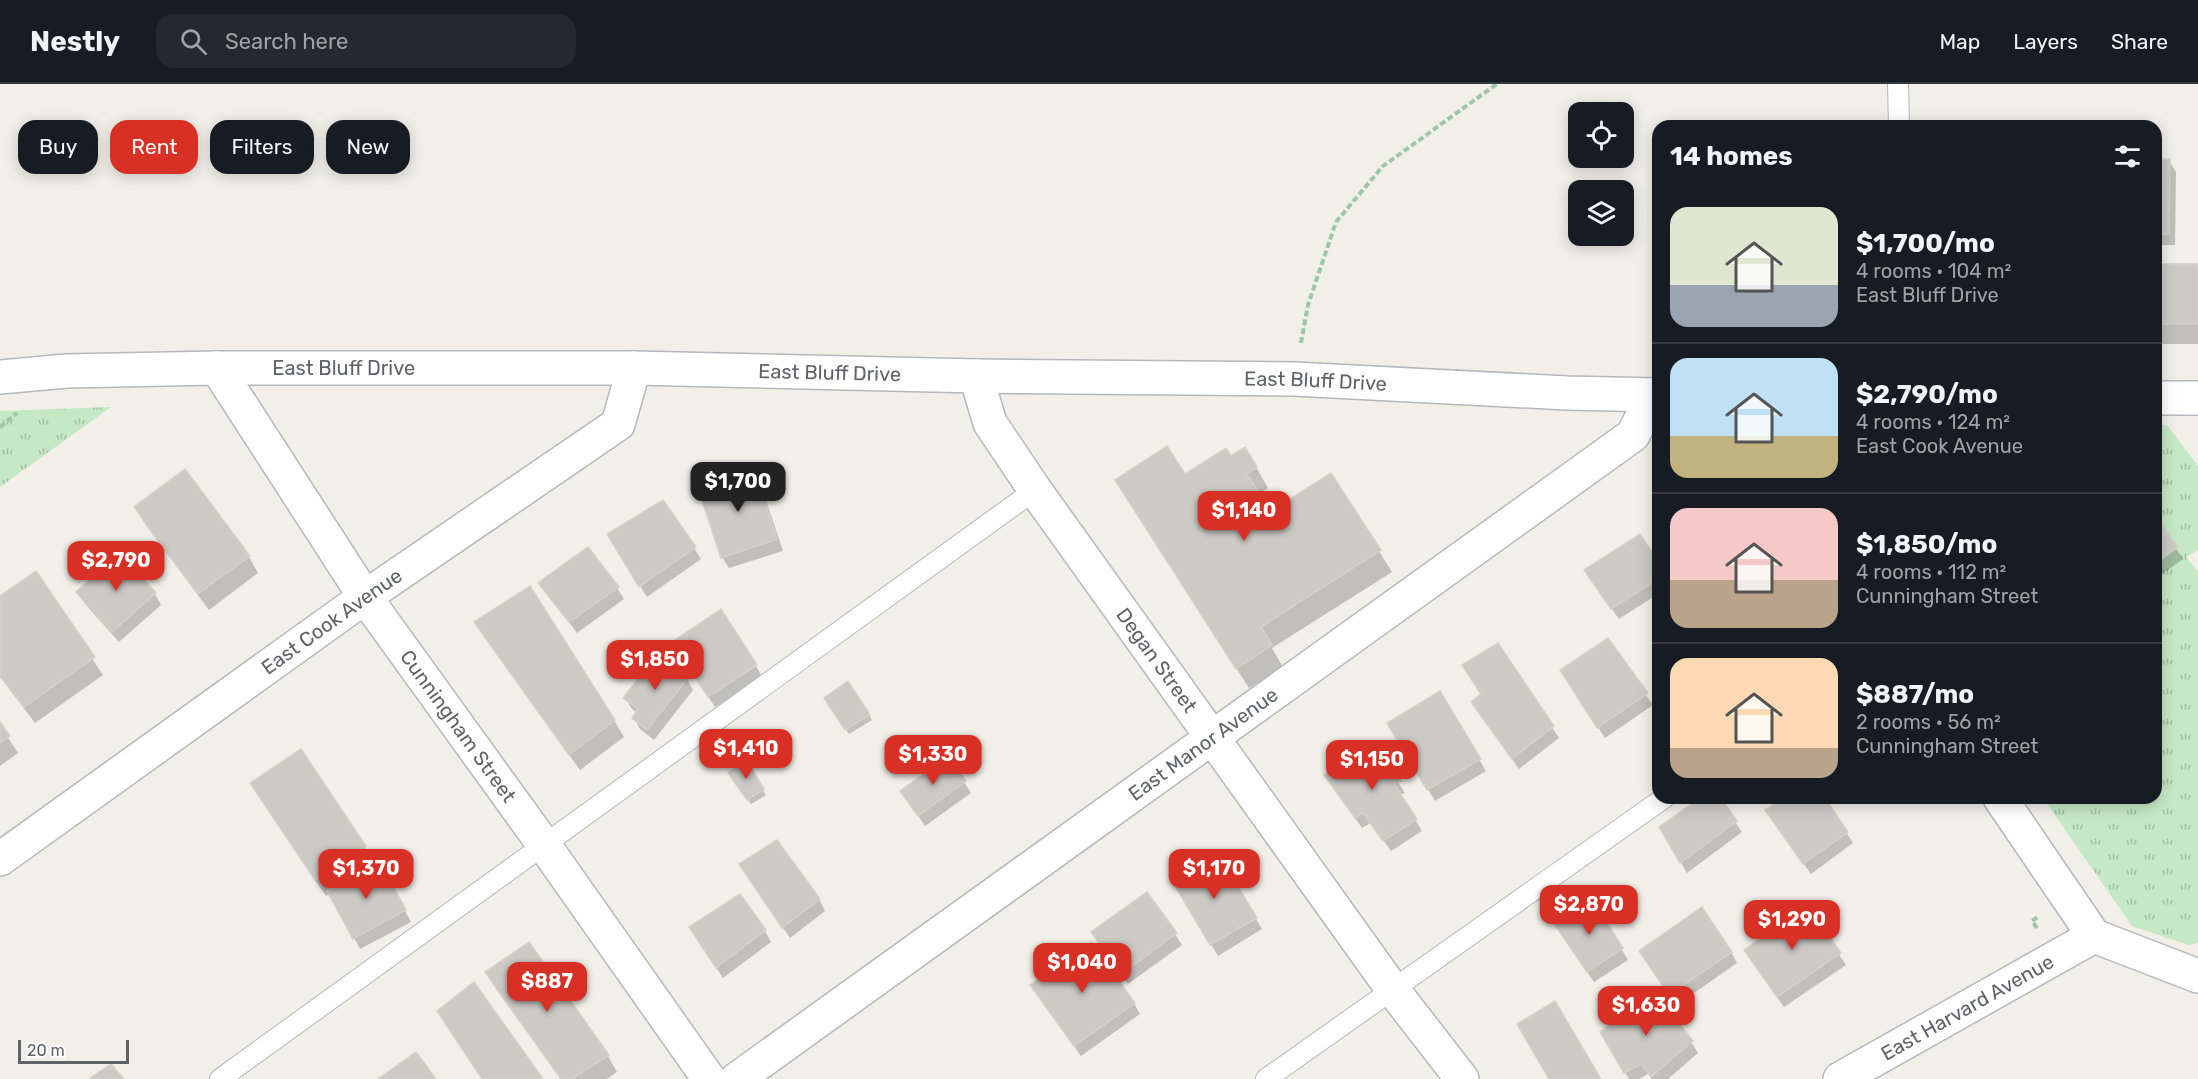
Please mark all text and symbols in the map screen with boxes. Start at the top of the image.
search box [156,14,576,68]
text: Nestly [30,25,120,58]
icon: search [177,25,210,58]
text: Search here [225,28,348,55]
text: Map [1939,29,1980,54]
text: Layers [2013,29,2078,54]
text: Share [2111,29,2168,54]
map controls [1568,102,1634,246]
button: locate [1568,102,1634,168]
chip: Buy [18,120,98,174]
chip: Rent [110,120,198,174]
chip: Filters [210,120,314,174]
chip: New [326,120,410,174]
icon: filters [2111,140,2144,173]
text: 14 homes [1670,141,1793,172]
button: layers [1568,180,1634,246]
text: $1,700/mo [1856,228,1995,259]
icon: home [1718,231,1790,303]
text: 4 rooms · 104 m² [1856,259,2011,283]
text: East Bluff Drive [1856,283,1999,307]
street label: East Bluff Drive [272,356,415,380]
street label: East Bluff Drive [758,359,901,386]
street label: East Bluff Drive [1244,367,1388,396]
text: $2,790/mo [1856,379,1998,410]
icon: home [1718,382,1790,454]
text: 4 rooms · 124 m² [1856,410,2010,434]
text: East Cook Avenue [1856,434,2023,458]
pin: $1,700 [689,462,787,513]
text: $1,700 [705,469,771,493]
pin: $1,140 [1195,491,1293,542]
text: $1,140 [1212,498,1276,522]
text: $1,850/mo [1856,529,1997,560]
icon: home [1718,532,1790,604]
pin: $2,790 [67,541,165,592]
text: $2,790 [81,548,151,572]
text: 4 rooms · 112 m² [1856,560,2006,584]
street label: East Cook Avenue [257,563,407,680]
text: Cunningham Street [1856,584,2038,608]
street label: Degan Street [1111,603,1202,717]
pin: $1,850 [606,640,704,691]
street label: Cunningham Street [395,645,521,807]
text: $1,850 [621,647,689,671]
text: $887/mo [1856,679,1974,710]
street label: East Manor Avenue [1124,682,1282,806]
icon: home [1718,682,1790,754]
text: 2 rooms · 56 m² [1856,710,2001,734]
pin: $1,410 [697,729,795,780]
text: Cunningham Street [1856,734,2038,758]
pin: $1,330 [884,735,982,786]
text: $1,410 [713,736,779,760]
pin: $1,150 [1323,740,1421,791]
text: $1,330 [899,742,967,766]
text: $1,150 [1340,747,1404,771]
pin: $1,370 [317,849,415,900]
pin: $1,170 [1165,849,1263,900]
text: $1,370 [332,856,400,880]
text: $1,170 [1183,856,1245,880]
pin: $2,870 [1540,885,1638,936]
text: $2,870 [1554,892,1624,916]
pin: $1,290 [1743,900,1841,951]
text: $1,290 [1758,907,1826,931]
pin: $1,040 [1033,943,1131,994]
street label: East Harvard Avenue [1877,949,2058,1066]
text: $1,040 [1047,950,1117,974]
pin: $887 [511,962,583,1013]
text: $887 [521,969,573,993]
pin: $1,630 [1597,986,1695,1037]
text: $1,630 [1612,993,1680,1017]
scale bar [18,1037,129,1064]
text: 20 m [27,1041,65,1060]

